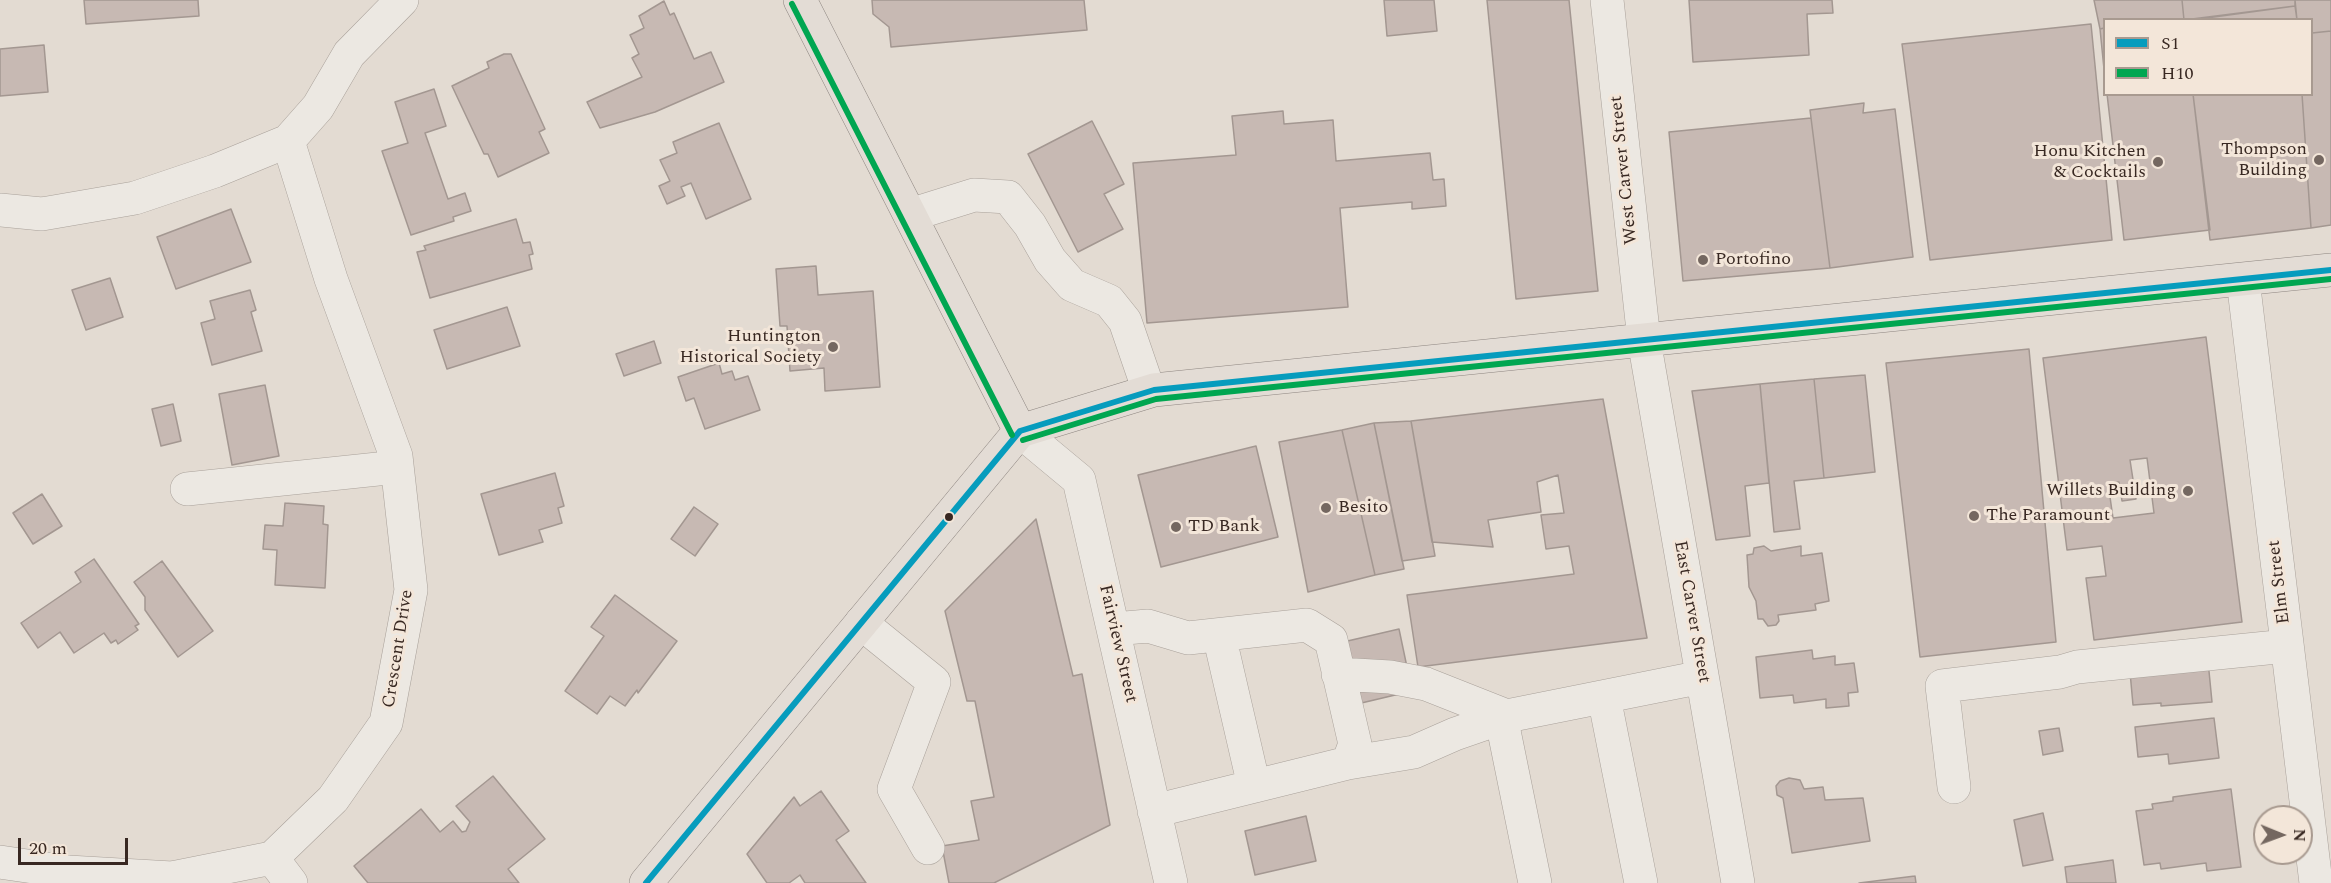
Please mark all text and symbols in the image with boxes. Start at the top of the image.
legend [2103,18,2313,96]
text: S1 [2161,30,2180,57]
text: H10 [2161,60,2194,87]
street label: West Carver Street [1606,94,1644,246]
place label: Thompson Building [2221,139,2307,182]
place label: Honu Kitchen & Cocktails [2034,141,2146,184]
marker: Thompson Building [2312,153,2326,167]
marker: Honu Kitchen & Cocktails [2151,155,2165,169]
place label: Portofino [1715,249,1791,271]
marker: Portofino [1696,253,1710,267]
place label: Huntington Historical Society [679,326,821,368]
marker: Huntington Historical Society [826,340,840,354]
place label: Willets Building [2046,480,2176,502]
marker: Willets Building [2181,484,2195,498]
place label: Besito [1338,497,1388,519]
marker: Besito [1319,501,1333,515]
place label: The Paramount [1986,505,2110,527]
marker: The Paramount [1967,509,1981,523]
unlabelled marker [943,511,955,523]
place label: TD Bank [1188,516,1260,538]
marker: TD Bank [1169,520,1183,534]
street label: East Carver Street [1668,539,1714,685]
street label: Elm Street [2264,539,2296,625]
street label: Fairview Street [1093,583,1141,705]
street label: Crescent Drive [379,588,419,710]
north arrow [2253,805,2313,865]
scale bar [21,826,130,864]
text: N [2287,829,2311,842]
text: 20 m [29,835,67,862]

